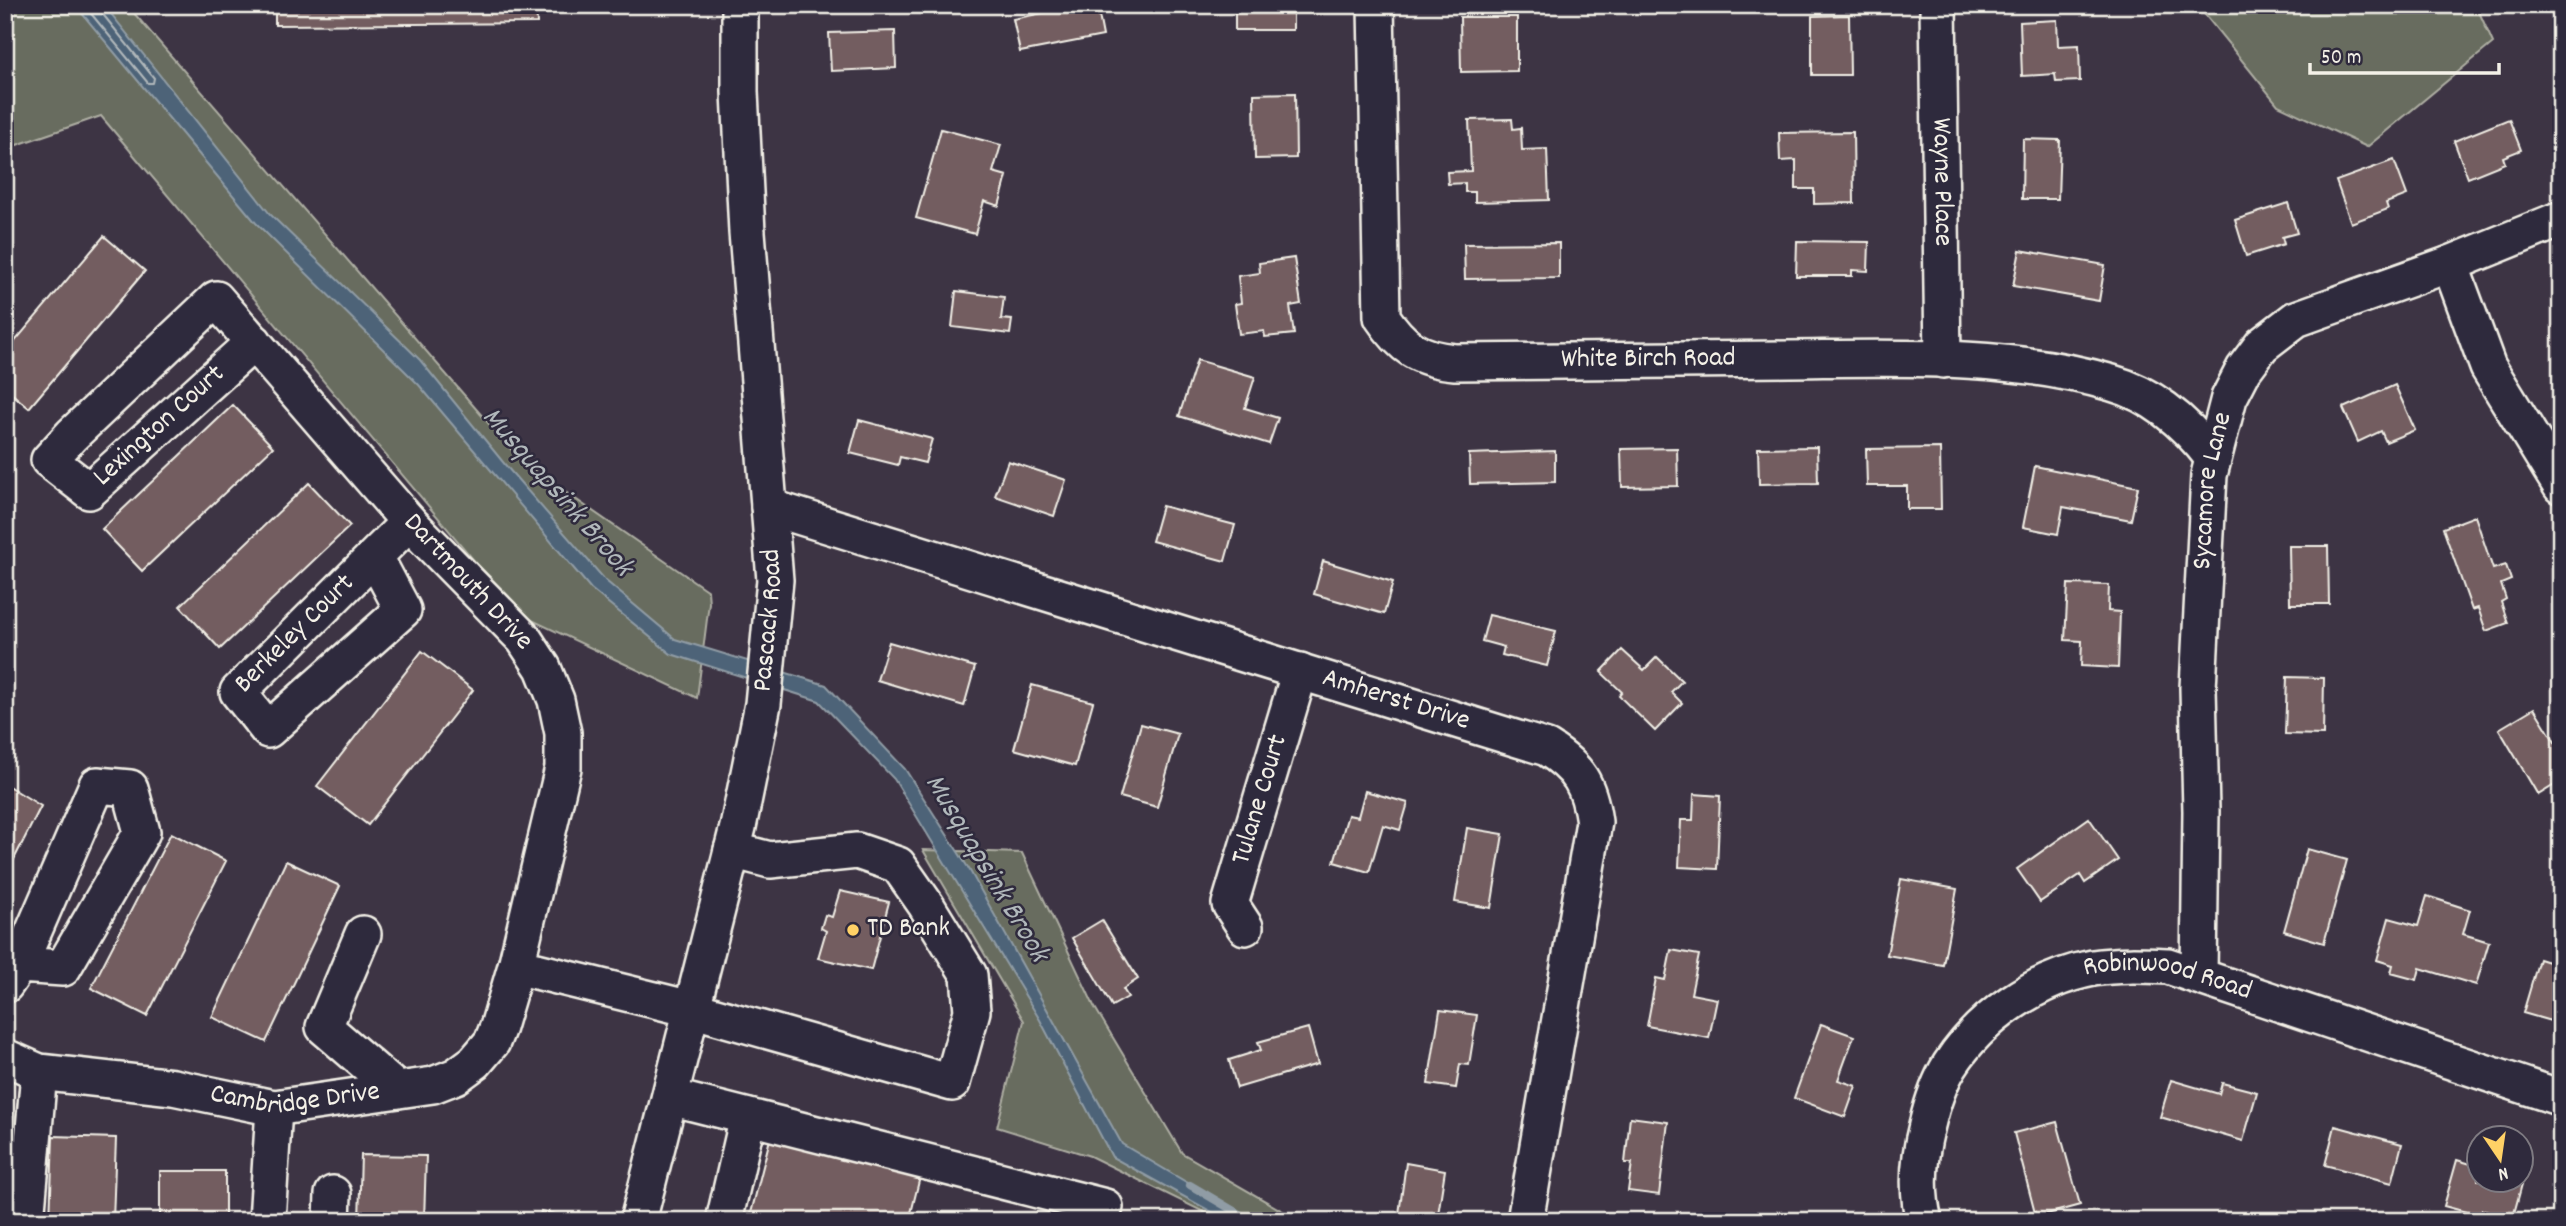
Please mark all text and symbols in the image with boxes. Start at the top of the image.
scale bar [2310,32,2500,76]
text: 50 m [2321,44,2361,74]
street label: Wayne Place [1920,118,1961,246]
street label: White Birch Road [1561,339,1736,381]
street label: Lexington Court [85,356,235,497]
water label: Musquapsink Brook [470,399,644,589]
street label: Sycamore Lane [2184,408,2244,571]
street label: Dartmouth Drive [392,505,542,661]
street label: Pascack Road [744,547,795,694]
street label: Berkeley Court [226,566,365,704]
street label: Amherst Drive [1317,659,1474,743]
street label: Tulane Court [1223,730,1300,870]
water label: Musquapsink Brook [912,767,1060,974]
place label: TD Bank [867,910,950,950]
marker: TD Bank [845,922,861,938]
street label: Robinwood Road [2080,945,2257,1013]
street label: Cambridge Drive [206,1073,383,1128]
north arrow [2464,1124,2534,1194]
text: N [2495,1158,2511,1186]

